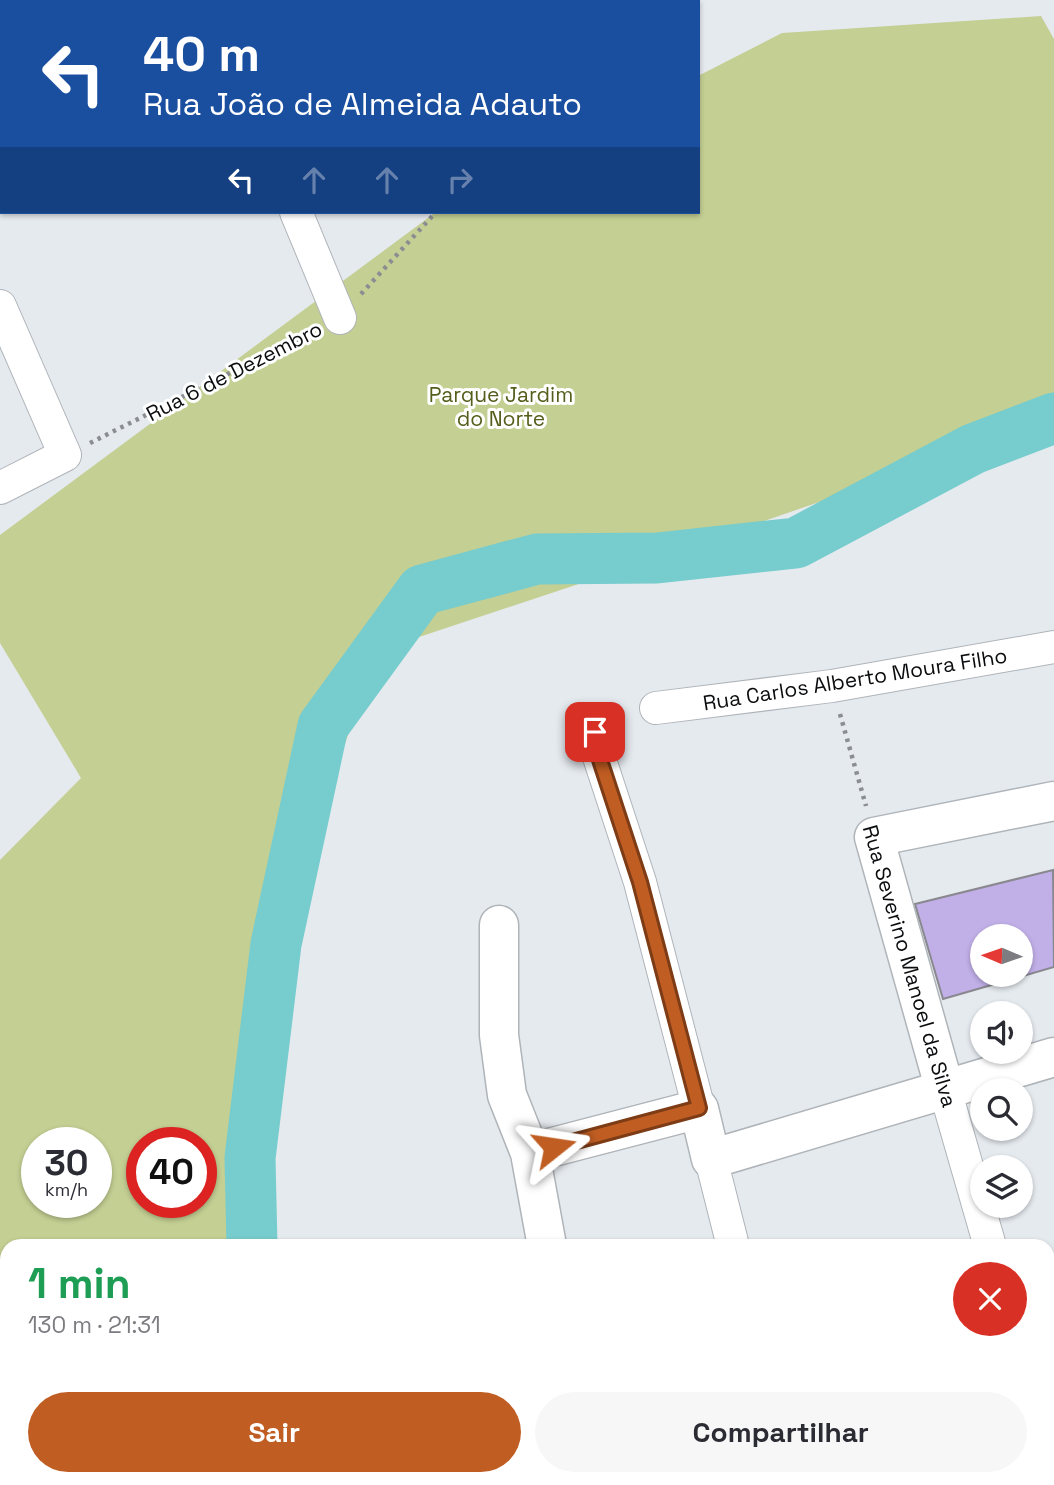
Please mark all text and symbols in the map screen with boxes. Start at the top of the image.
text: 40 m [143,23,260,85]
icon: left [28,28,119,119]
text: Rua João de Almeida Adauto [143,84,582,124]
icon: left [222,161,260,199]
icon: ahead [295,161,333,199]
icon: ahead [368,161,406,199]
icon: right [441,161,479,199]
street label: Rua 6 de Dezembro [141,315,327,427]
park label: Parque Jardim do Norte [429,381,573,432]
street label: Rua Carlos Alberto Moura Filho [701,642,1009,716]
pin [565,702,625,762]
icon: arrive [576,713,614,751]
street label: Rua Severino Manoel da Silva [857,822,963,1110]
north arrow [970,924,1032,987]
map controls [970,924,1033,1218]
button: sound [970,1001,1033,1064]
button: search [970,1078,1033,1141]
position arrow [517,1110,591,1184]
speed limit sign: 40 [126,1127,217,1218]
text: 30 [45,1141,88,1185]
button: layers [970,1155,1033,1218]
text: km/h [45,1178,88,1201]
text: 1 min [28,1257,131,1310]
button: close [953,1262,1027,1336]
text: 130 m · 21:31 [28,1310,161,1340]
button: Sair [28,1392,521,1472]
button: Compartilhar [535,1392,1027,1472]

